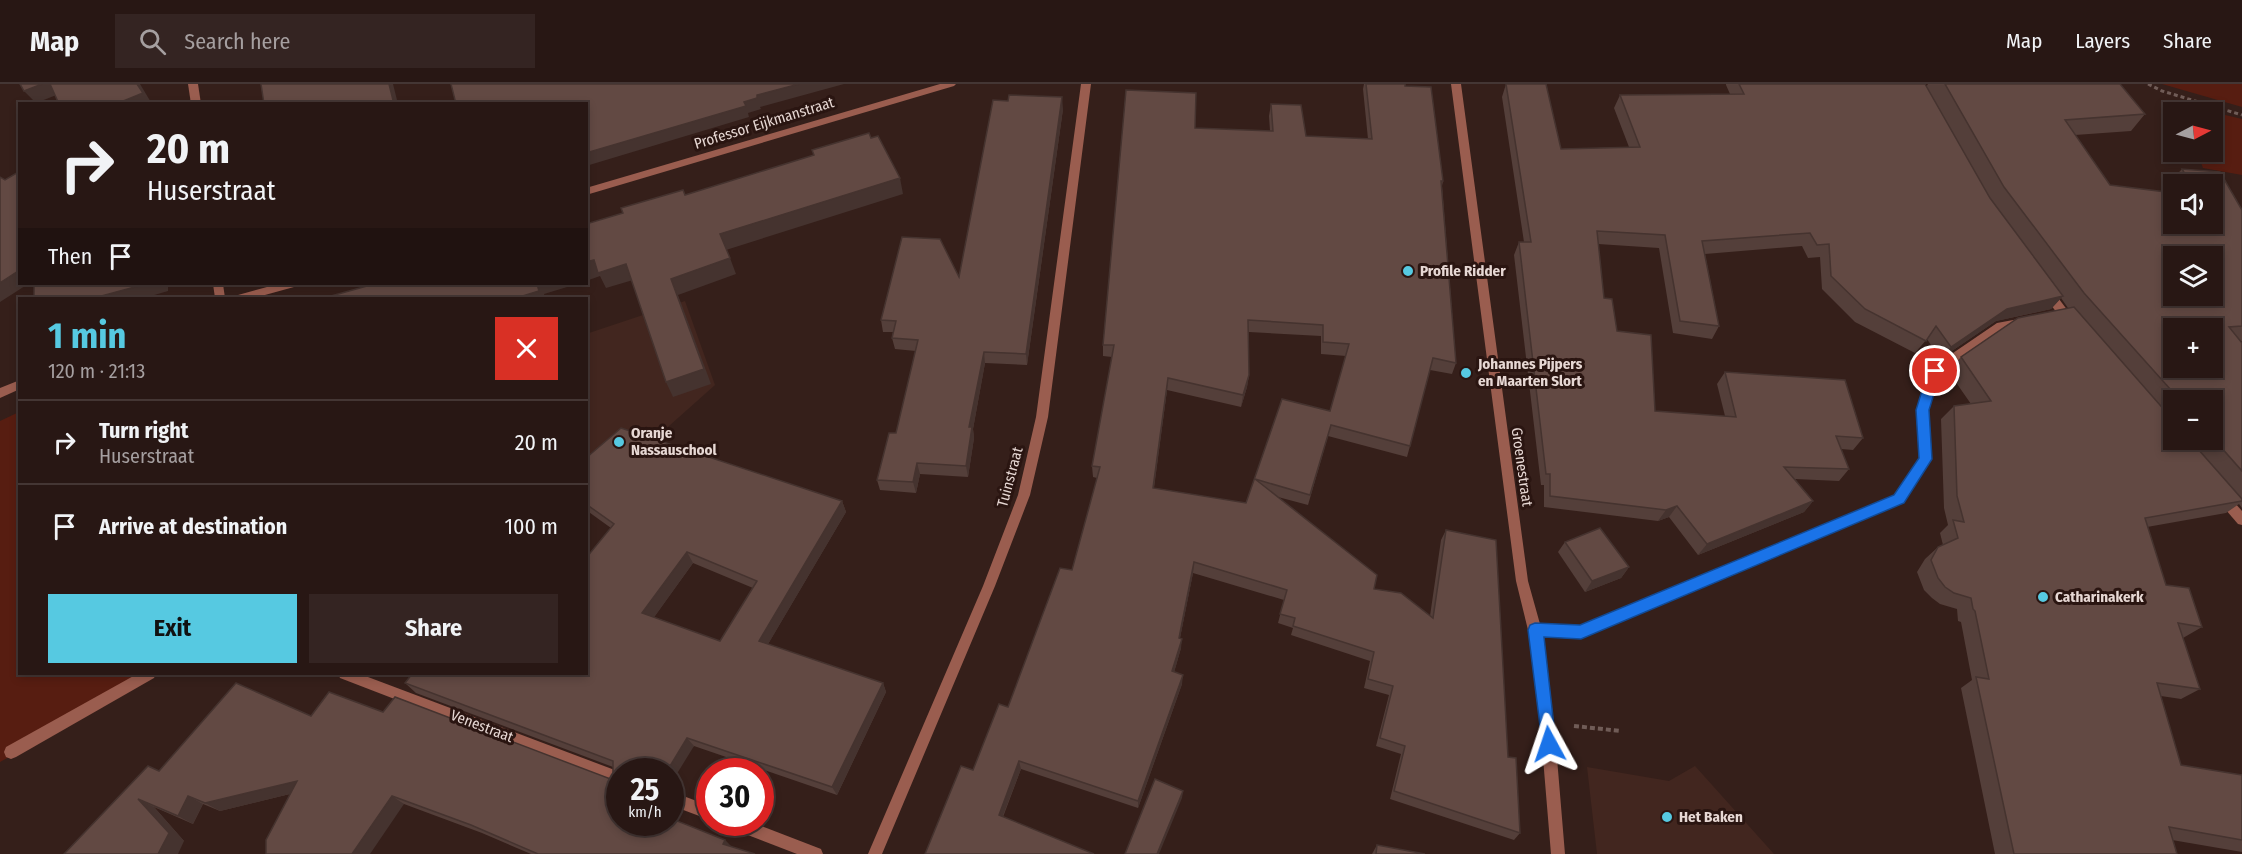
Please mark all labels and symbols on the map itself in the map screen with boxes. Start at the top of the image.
street label: Professor Eijkmanstraat [692,93,836,153]
north arrow [2163,102,2223,162]
place label: Profile Ridder [1420,262,1506,280]
marker: Profile Ridder [1401,264,1415,278]
pin [1909,345,1960,396]
place label: Johannes Pijpers en Maarten Slort [1477,355,1583,390]
marker: Johannes Pijpers en Maarten Slort [1459,366,1473,380]
place label: Oranje Nassauschool [631,424,718,459]
street label: Groenestraat [1508,426,1536,508]
marker: Oranje Nassauschool [612,435,626,449]
street label: Tuinstraat [993,445,1027,509]
place label: Catharinakerk [2055,588,2144,606]
marker: Catharinakerk [2036,590,2050,604]
street label: Venestraat [448,706,516,746]
position arrow [1517,712,1581,776]
speed limit sign: 30 [696,758,774,836]
place label: Het Baken [1679,808,1743,826]
marker: Het Baken [1660,810,1674,824]

